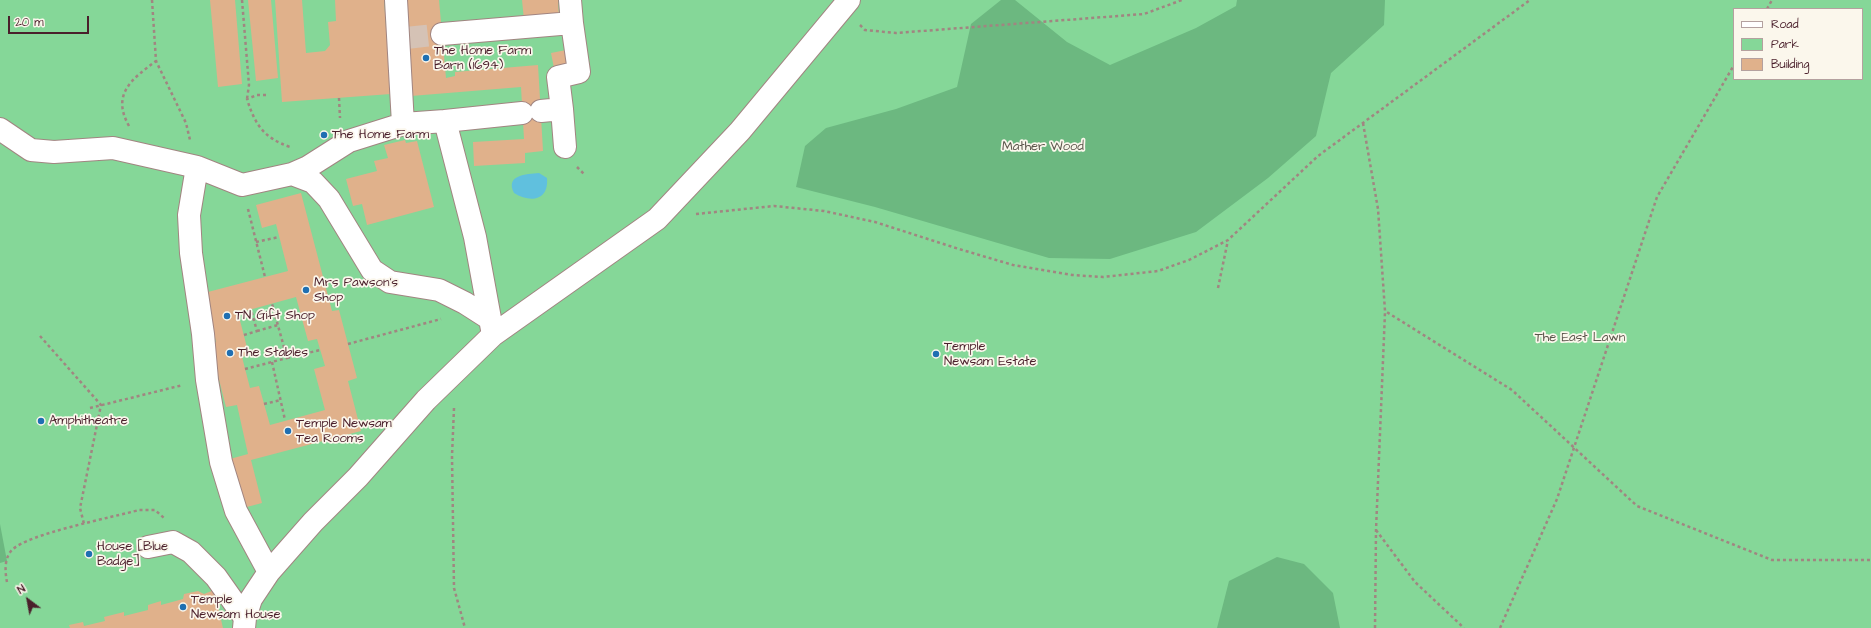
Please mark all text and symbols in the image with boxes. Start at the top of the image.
scale bar [10,8,91,34]
legend [1733,8,1863,80]
text: 20 m [15,14,44,31]
text: Road [1771,16,1799,33]
text: Park [1771,36,1799,53]
place label: The Home Farm Barn (1694) [434,43,531,74]
marker: The Home Farm Barn (1694) [421,53,431,63]
text: Building [1771,56,1809,73]
place label: The Home Farm [332,127,429,143]
marker: The Home Farm [319,130,329,140]
park label: Mather Wood [1002,139,1084,155]
place label: Mrs Pawson's Shop [314,275,398,306]
marker: Mrs Pawson's Shop [301,285,311,295]
place label: TN Gift Shop [235,308,315,324]
marker: TN Gift Shop [222,311,232,321]
park label: The East Lawn [1535,330,1625,346]
place label: Temple Newsam Estate [944,339,1037,370]
place label: The Stables [238,345,308,361]
marker: The Stables [225,348,235,358]
marker: Temple Newsam Estate [931,349,941,359]
place label: Amphitheatre [49,413,128,429]
marker: Amphitheatre [36,416,46,426]
place label: Temple Newsam Tea Rooms [296,416,392,447]
marker: Temple Newsam Tea Rooms [283,426,293,436]
place label: House [Blue Badge] [97,539,168,570]
marker: House [Blue Badge] [84,549,94,559]
north arrow [8,580,48,620]
text: N [14,581,28,598]
place label: Temple Newsam House [191,592,281,623]
marker: Temple Newsam House [178,602,188,612]

